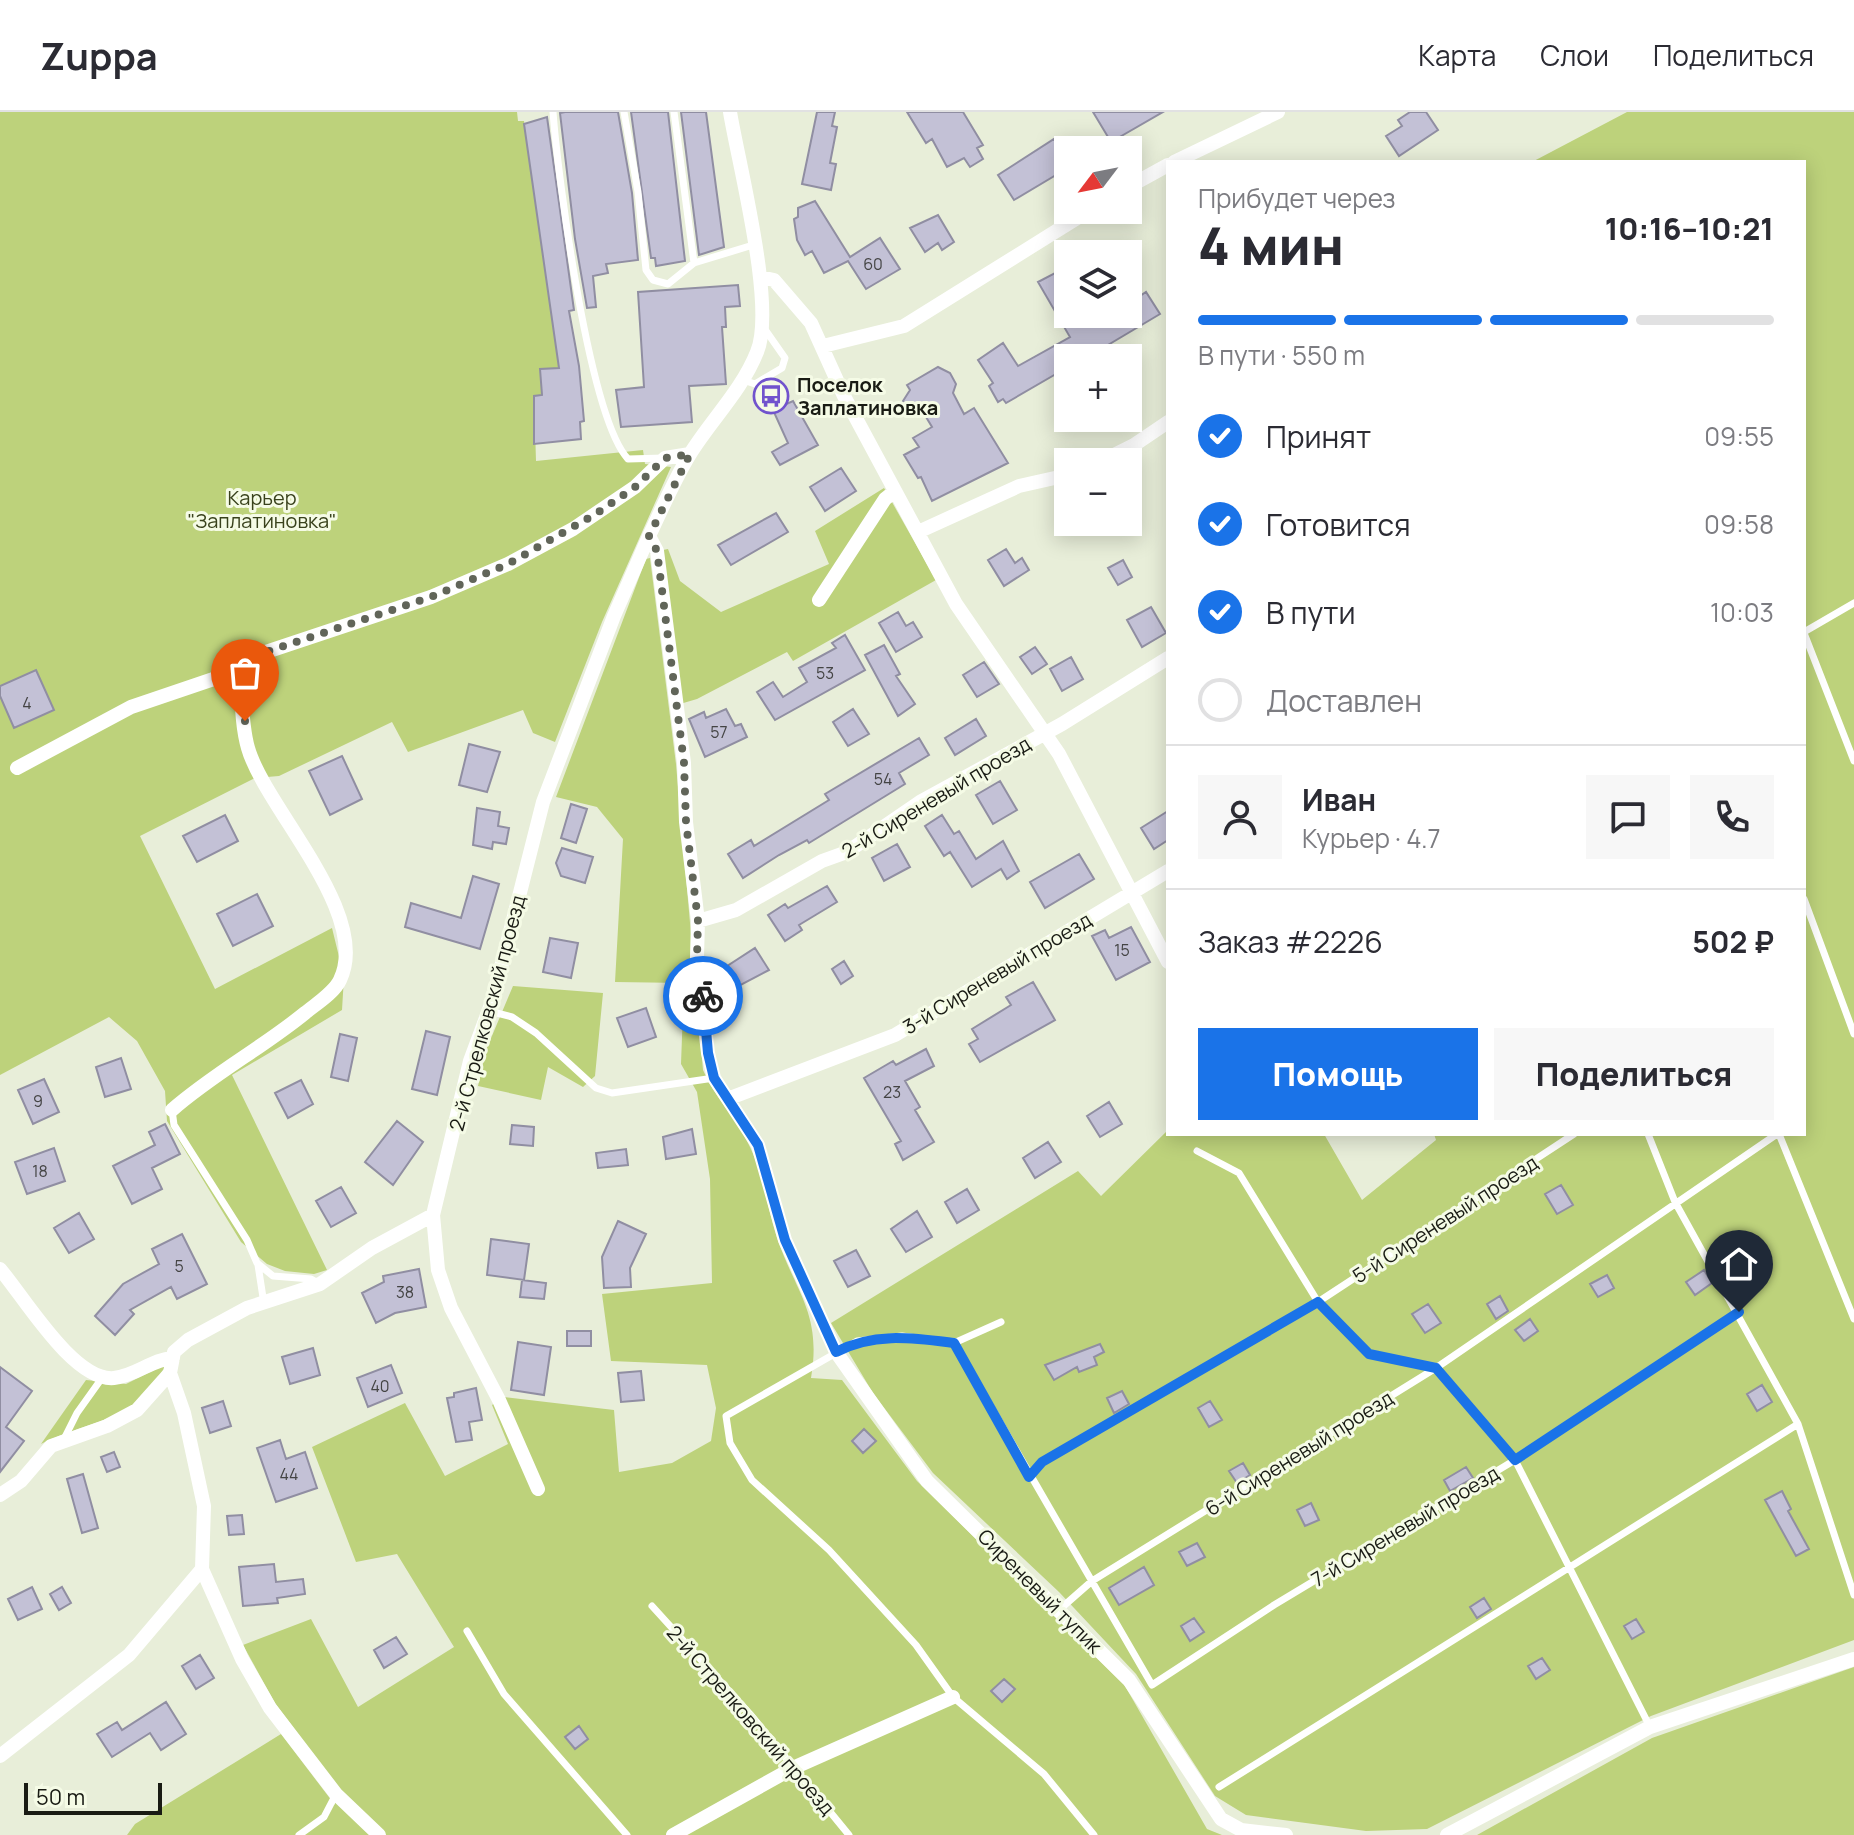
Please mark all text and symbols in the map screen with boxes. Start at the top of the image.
text: Zuppa [40,29,158,81]
text: Карта [1418,36,1496,74]
text: Слои [1540,36,1609,74]
text: Поделиться [1653,36,1814,74]
north arrow [1054,136,1142,224]
map controls [1054,136,1142,536]
text: Прибудет через [1198,180,1396,216]
text: 10:16–10:21 [1605,208,1774,249]
text: 4 мин [1198,210,1344,281]
button: layers [1054,240,1142,328]
house number: 60 [863,253,883,275]
text: В пути · 550 m [1198,337,1365,373]
button: + [1054,344,1142,432]
place label: Поселок Заплатиновка [797,371,938,421]
bus stop icon: Поселок Заплатиновка [752,377,790,415]
icon: check [1198,414,1242,458]
text: Принят [1266,416,1371,457]
text: 09:55 [1704,418,1774,454]
button: − [1054,448,1142,536]
park label: Карьер "Заплатиновка" [187,484,337,534]
icon: check [1198,502,1242,546]
text: Готовится [1266,504,1411,545]
text: 09:58 [1704,506,1774,542]
icon: check [1198,590,1242,634]
text: В пути [1266,592,1356,633]
text: 10:03 [1710,594,1774,630]
pin [211,639,279,721]
icon: bag [223,651,267,695]
house number: 53 [816,662,834,684]
text: Доставлен [1266,680,1422,721]
house number: 4 [22,692,32,714]
house number: 57 [710,721,728,743]
street label: 2-й Сиреневый проезд [837,730,1035,864]
house number: 54 [874,768,892,790]
button: person [1198,775,1282,859]
button: chat [1586,775,1670,859]
button: phone [1690,775,1774,859]
text: Иван [1302,779,1376,820]
text: Курьер · 4.7 [1302,820,1441,856]
street label: 2-й Стрелковский проезд [442,892,532,1134]
street label: 3-й Сиреневый проезд [898,906,1096,1040]
text: Заказ #2226 [1198,921,1383,962]
text: 502 ₽ [1692,921,1774,962]
house number: 15 [1114,939,1130,961]
courier [663,956,743,1036]
icon: bike [681,974,725,1018]
button: Помощь [1198,1028,1478,1120]
button: Поделиться [1494,1028,1774,1120]
house number: 23 [883,1081,901,1103]
house number: 9 [33,1090,43,1112]
street label: 5-й Сиреневый проезд [1347,1149,1543,1289]
house number: 18 [32,1160,48,1182]
pin [1705,1230,1773,1312]
icon: home [1717,1242,1761,1286]
house number: 5 [174,1255,184,1277]
house number: 38 [396,1281,414,1303]
house number: 40 [370,1375,390,1397]
street label: 6-й Сиреневый проезд [1200,1384,1398,1522]
street label: 7-й Сиреневый проезд [1306,1459,1504,1593]
house number: 44 [279,1463,299,1485]
street label: Сиреневый тупик [972,1523,1109,1660]
street label: 2-й Стрелковский проезд [661,1619,841,1821]
scale bar [24,1779,162,1815]
text: 50 m [36,1782,85,1812]

